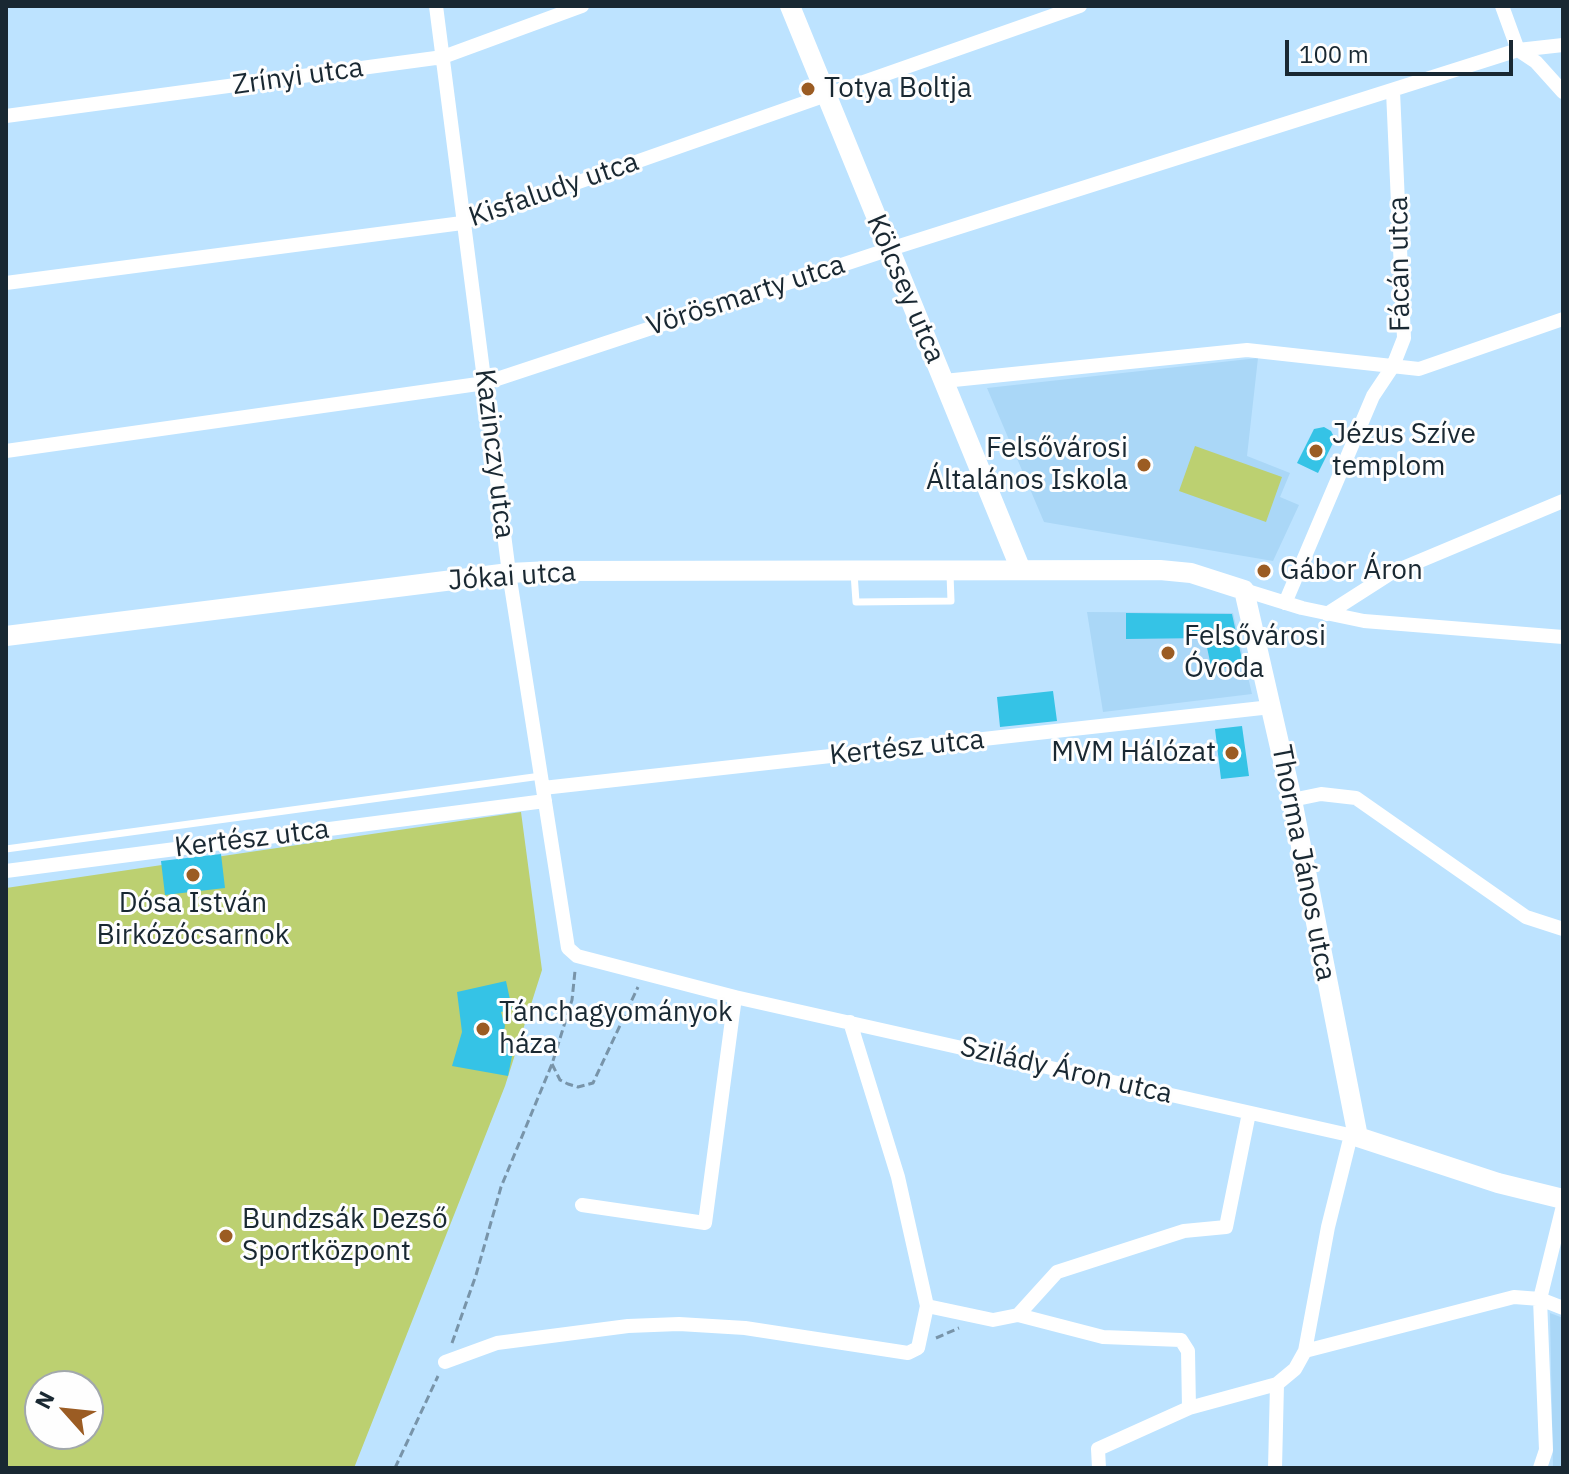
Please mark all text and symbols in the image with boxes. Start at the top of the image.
scale bar [1289,24,1517,74]
text: 100 m [1299,38,1369,70]
street label: Zrínyi utca [231,51,365,103]
place label: Totya Boltja [824,72,972,106]
marker: Totya Boltja [799,80,817,98]
street label: Kisfaludy utca [465,145,643,235]
street label: Fácán utca [1382,196,1418,332]
street label: Kölcsey utca [859,209,951,369]
street label: Vörösmarty utca [643,248,849,344]
street label: Kazinczy utca [467,367,521,541]
place label: Jézus Szíve templom [1332,418,1476,484]
place label: Felsővárosi Általános Iskola [926,432,1128,498]
marker: Jézus Szíve templom [1307,442,1325,460]
marker: Felsővárosi Általános Iskola [1135,456,1153,474]
place label: Gábor Áron [1280,554,1423,588]
street label: Jókai utca [447,556,577,598]
marker: Gábor Áron [1255,562,1273,580]
place label: Felsővárosi Óvoda [1184,620,1326,686]
marker: Felsővárosi Óvoda [1159,644,1177,662]
street label: Kertész utca [828,723,986,773]
place label: MVM Hálózat [1051,736,1216,770]
street label: Thorma János utca [1264,742,1342,984]
marker: MVM Hálózat [1223,744,1241,762]
street label: Kertész utca [173,813,331,865]
marker: Dósa István Birkózócsarnok [184,866,202,884]
place label: Dósa István Birkózócsarnok [96,887,290,953]
place label: Tánchagyományok háza [499,996,733,1062]
marker: Tánchagyományok háza [474,1020,492,1038]
street label: Szilády Áron utca [957,1030,1175,1112]
place label: Bundzsák Dezső Sportközpont [242,1203,448,1269]
marker: Bundzsák Dezső Sportközpont [217,1227,235,1245]
north arrow [24,1370,104,1450]
text: N [27,1386,60,1413]

